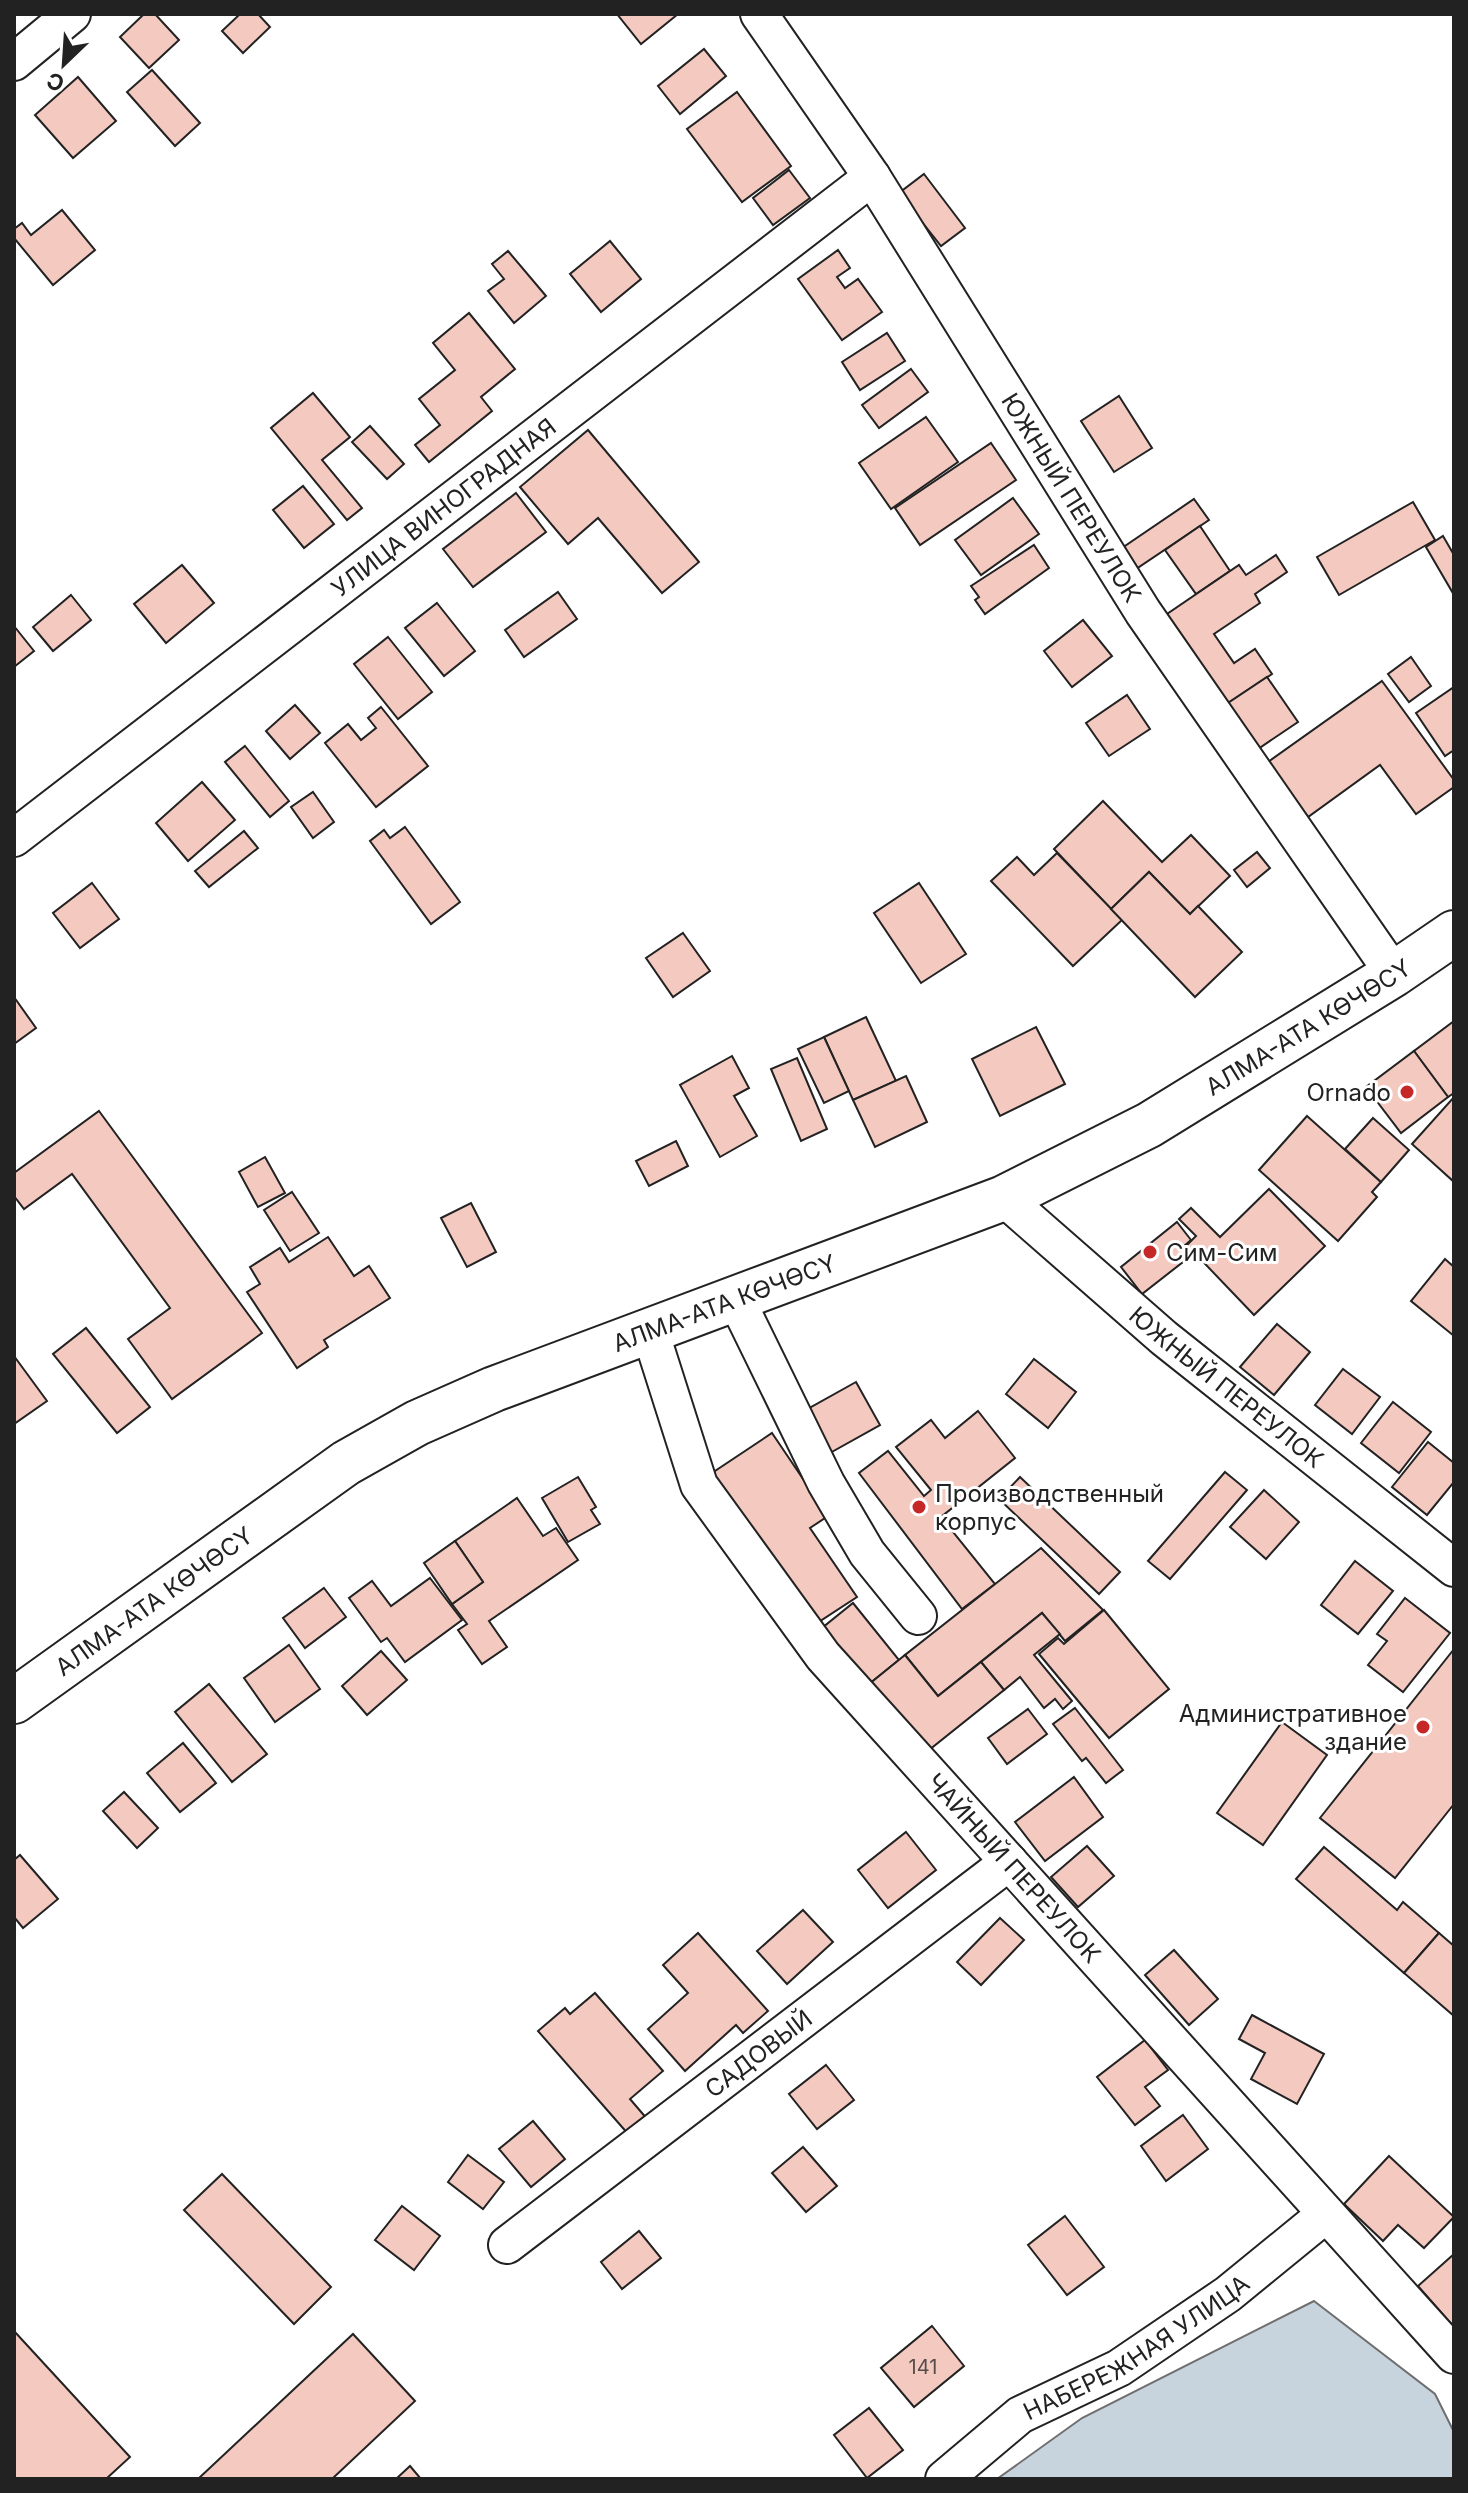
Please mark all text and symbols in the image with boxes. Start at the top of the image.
north arrow [24,24,104,104]
text: С [43,67,68,97]
street label: ЮЖНЫЙ ПЕРЕУЛОК [996,388,1148,607]
street label: УЛИЦА ВИНОГРАДНАЯ [325,412,561,603]
street label: АЛМА-АТА КӨЧӨСҮ [1200,952,1416,1101]
place label: Ornado [1306,1078,1391,1107]
marker: Ornado [1398,1083,1416,1101]
place label: Сим-Сим [1166,1238,1277,1267]
marker: Сим-Сим [1141,1243,1159,1261]
street label: АЛМА-АТА КӨЧӨСҮ [609,1248,840,1358]
street label: ЮЖНЫЙ ПЕРЕУЛОК [1124,1300,1330,1474]
place label: Производственный корпус [935,1479,1164,1536]
marker: Производственный корпус [910,1498,928,1516]
street label: АЛМА-АТА КӨЧӨСҮ [49,1520,258,1681]
place label: Административное здание [1179,1699,1407,1756]
marker: Административное здание [1414,1718,1432,1736]
street label: ЧАЙНЫЙ ПЕРЕУЛОК [921,1767,1107,1968]
street label: САДОВЫЙ [699,2003,817,2103]
street label: НАБЕРЕЖНАЯ УЛИЦА [1019,2268,1255,2426]
house number: 141 [909,2355,937,2379]

